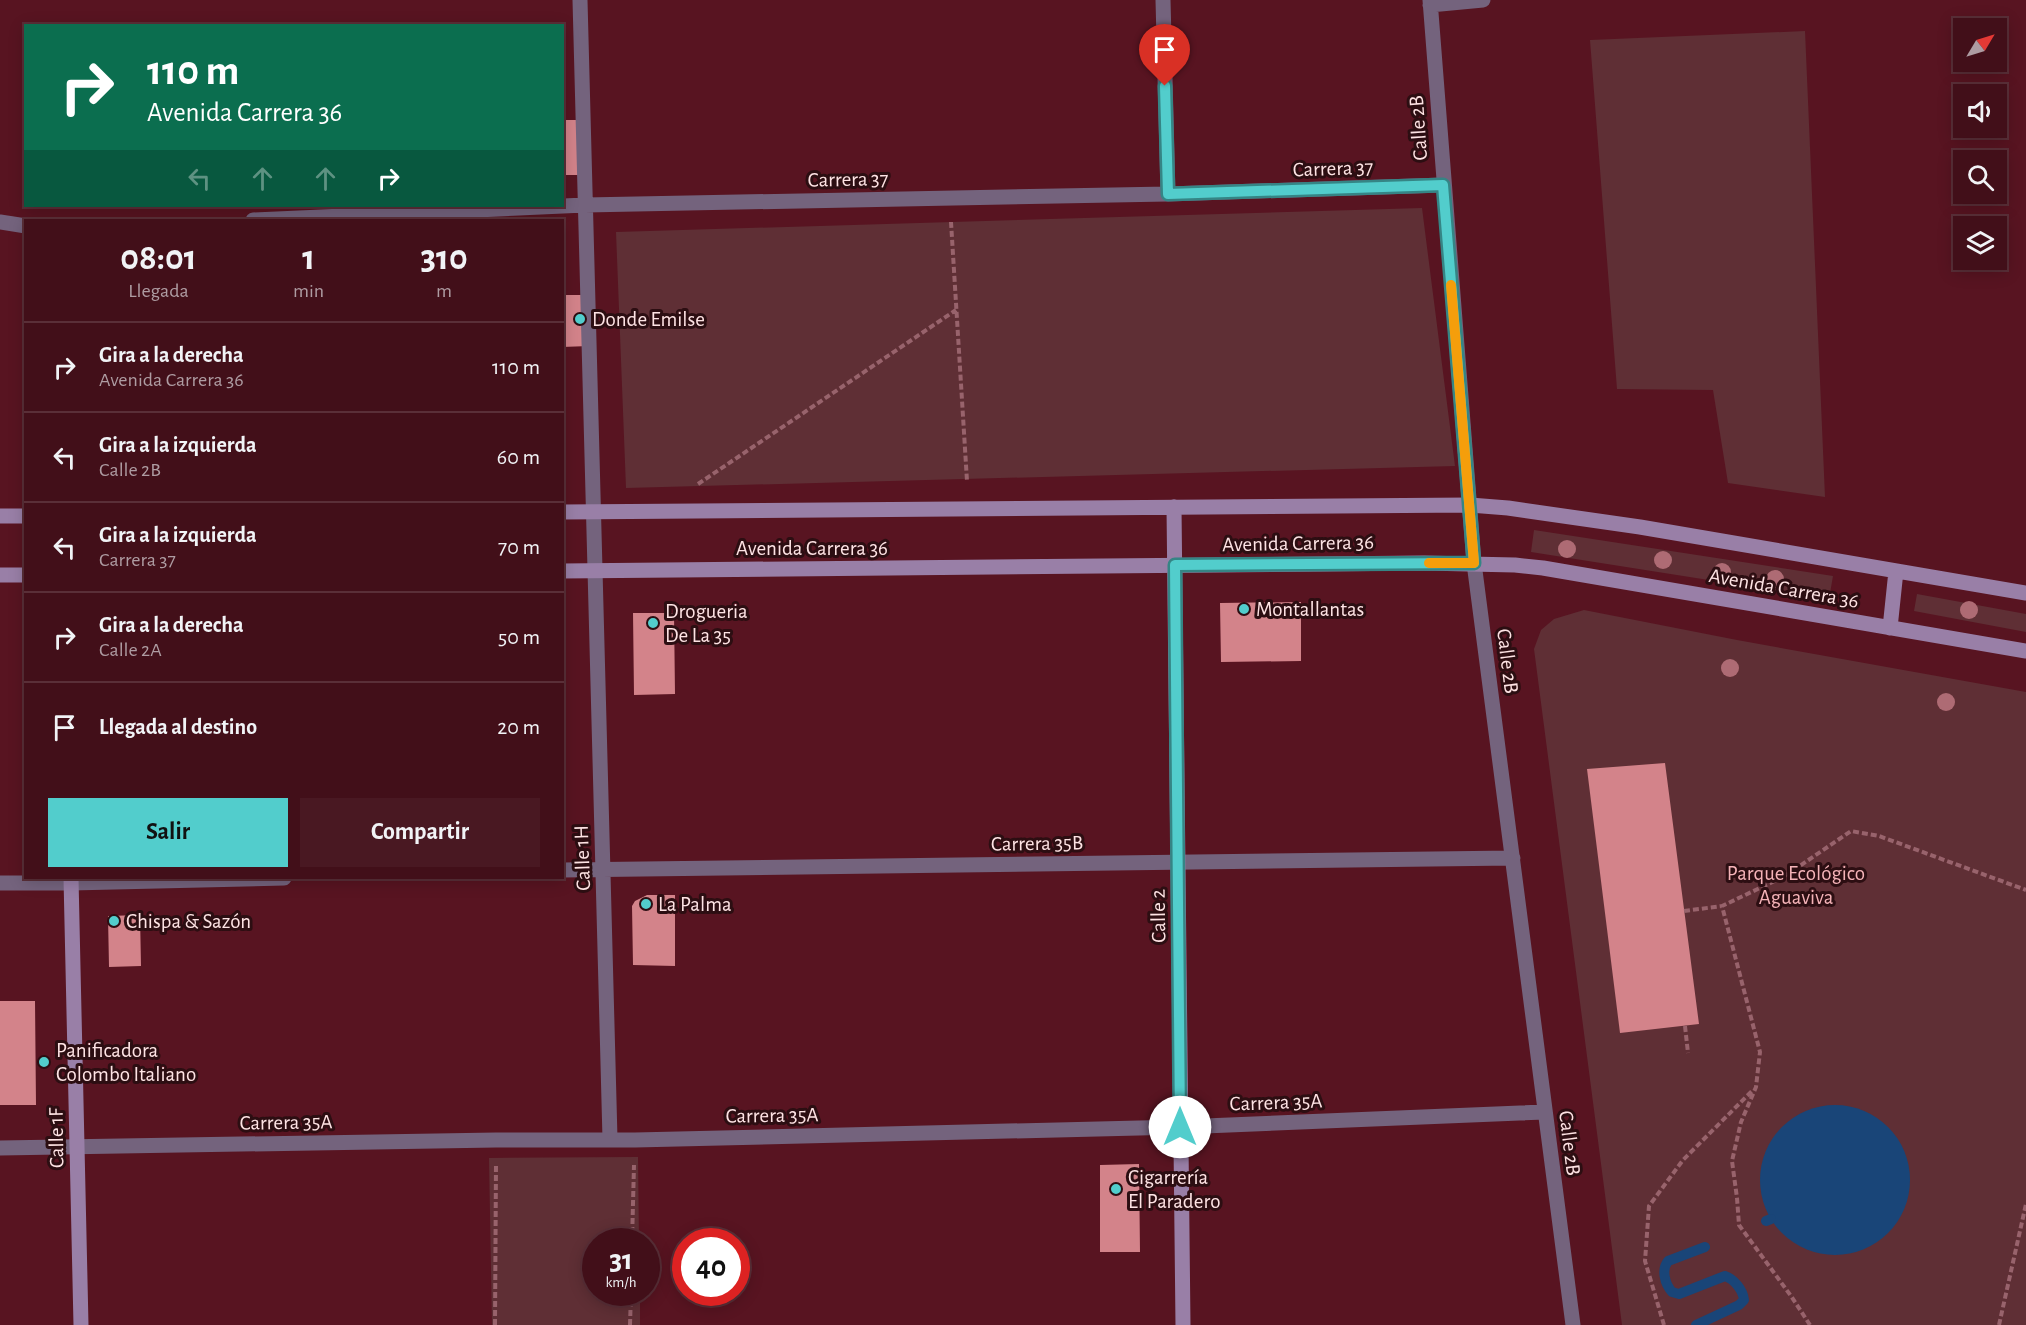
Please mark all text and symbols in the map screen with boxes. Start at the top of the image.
north arrow [1953,18,2007,72]
map controls [1953,18,2007,270]
pin [1139,24,1190,86]
icon: arrive [1148,33,1181,66]
icon: right [48,48,126,126]
text: 110 m [147,50,239,92]
button: sound [1953,84,2007,138]
street label: Calle 2B [1406,95,1431,161]
text: Avenida Carrera 36 [147,99,342,126]
button: search [1953,150,2007,204]
street label: Carrera 37 [1292,157,1374,180]
icon: left [183,162,216,195]
icon: ahead [246,162,279,195]
icon: ahead [309,162,342,195]
icon: right [372,162,405,195]
street label: Carrera 37 [807,168,889,191]
button: layers [1953,216,2007,270]
text: 08:01 [120,240,197,276]
text: 1 [302,240,315,276]
text: 310 [420,240,468,276]
text: Llegada [128,281,189,301]
text: min [293,281,324,301]
text: m [436,281,452,301]
place label: Donde Emilse [592,309,705,330]
marker: Donde Emilse [573,312,587,326]
text: Gira a la derecha [99,344,244,366]
icon: right [48,351,81,384]
text: 110 m [492,356,540,378]
text: Avenida Carrera 36 [99,370,244,390]
text: Gira a la izquierda [99,434,257,456]
icon: left [48,441,81,474]
text: 60 m [497,446,540,468]
text: Calle 2B [99,460,161,480]
text: Gira a la izquierda [99,524,257,546]
icon: left [48,531,81,564]
street label: Avenida Carrera 36 [1222,532,1374,555]
text: 70 m [498,536,540,558]
street label: Avenida Carrera 36 [736,538,888,559]
text: Carrera 37 [99,550,176,570]
street label: Avenida Carrera 36 [1707,565,1861,612]
place label: Montallantas [1256,599,1364,620]
place label: Drogueria De La 35 [665,601,748,646]
marker: Montallantas [1237,602,1251,616]
text: Gira a la derecha [99,614,244,636]
marker: Drogueria De La 35 [646,616,660,630]
icon: right [48,621,81,654]
text: 50 m [498,626,540,648]
street label: Calle 2B [1493,628,1522,695]
text: Calle 2A [99,640,162,660]
icon: arrive [48,711,81,744]
text: Llegada al destino [99,716,257,738]
text: 20 m [497,716,540,738]
button: Salir [48,798,288,867]
button: Compartir [300,798,540,867]
street label: Calle 1H [571,825,594,891]
street label: Carrera 35B [991,832,1083,855]
park label: Parque Ecológico Aguaviva [1727,863,1865,908]
street label: Calle 2 [1148,889,1169,943]
place label: La Palma [658,894,732,915]
marker: La Palma [639,897,653,911]
place label: Chispa & Sazón [126,911,251,932]
marker: Chispa & Sazón [107,914,121,928]
place label: Panificadora Colombo Italiano [56,1040,196,1085]
marker: Panificadora Colombo Italiano [37,1055,51,1069]
street label: Carrera 35A [1229,1090,1323,1115]
position arrow [1148,1095,1212,1159]
street label: Carrera 35A [725,1104,819,1127]
street label: Calle 1F [45,1107,68,1168]
street label: Calle 2B [1555,1110,1584,1177]
street label: Carrera 35A [239,1111,333,1134]
place label: Cigarrería El Paradero [1128,1167,1221,1212]
marker: Cigarrería El Paradero [1109,1182,1123,1196]
speed limit sign: 40 [672,1228,750,1306]
text: 31 [609,1245,633,1275]
text: km/h [606,1275,636,1290]

